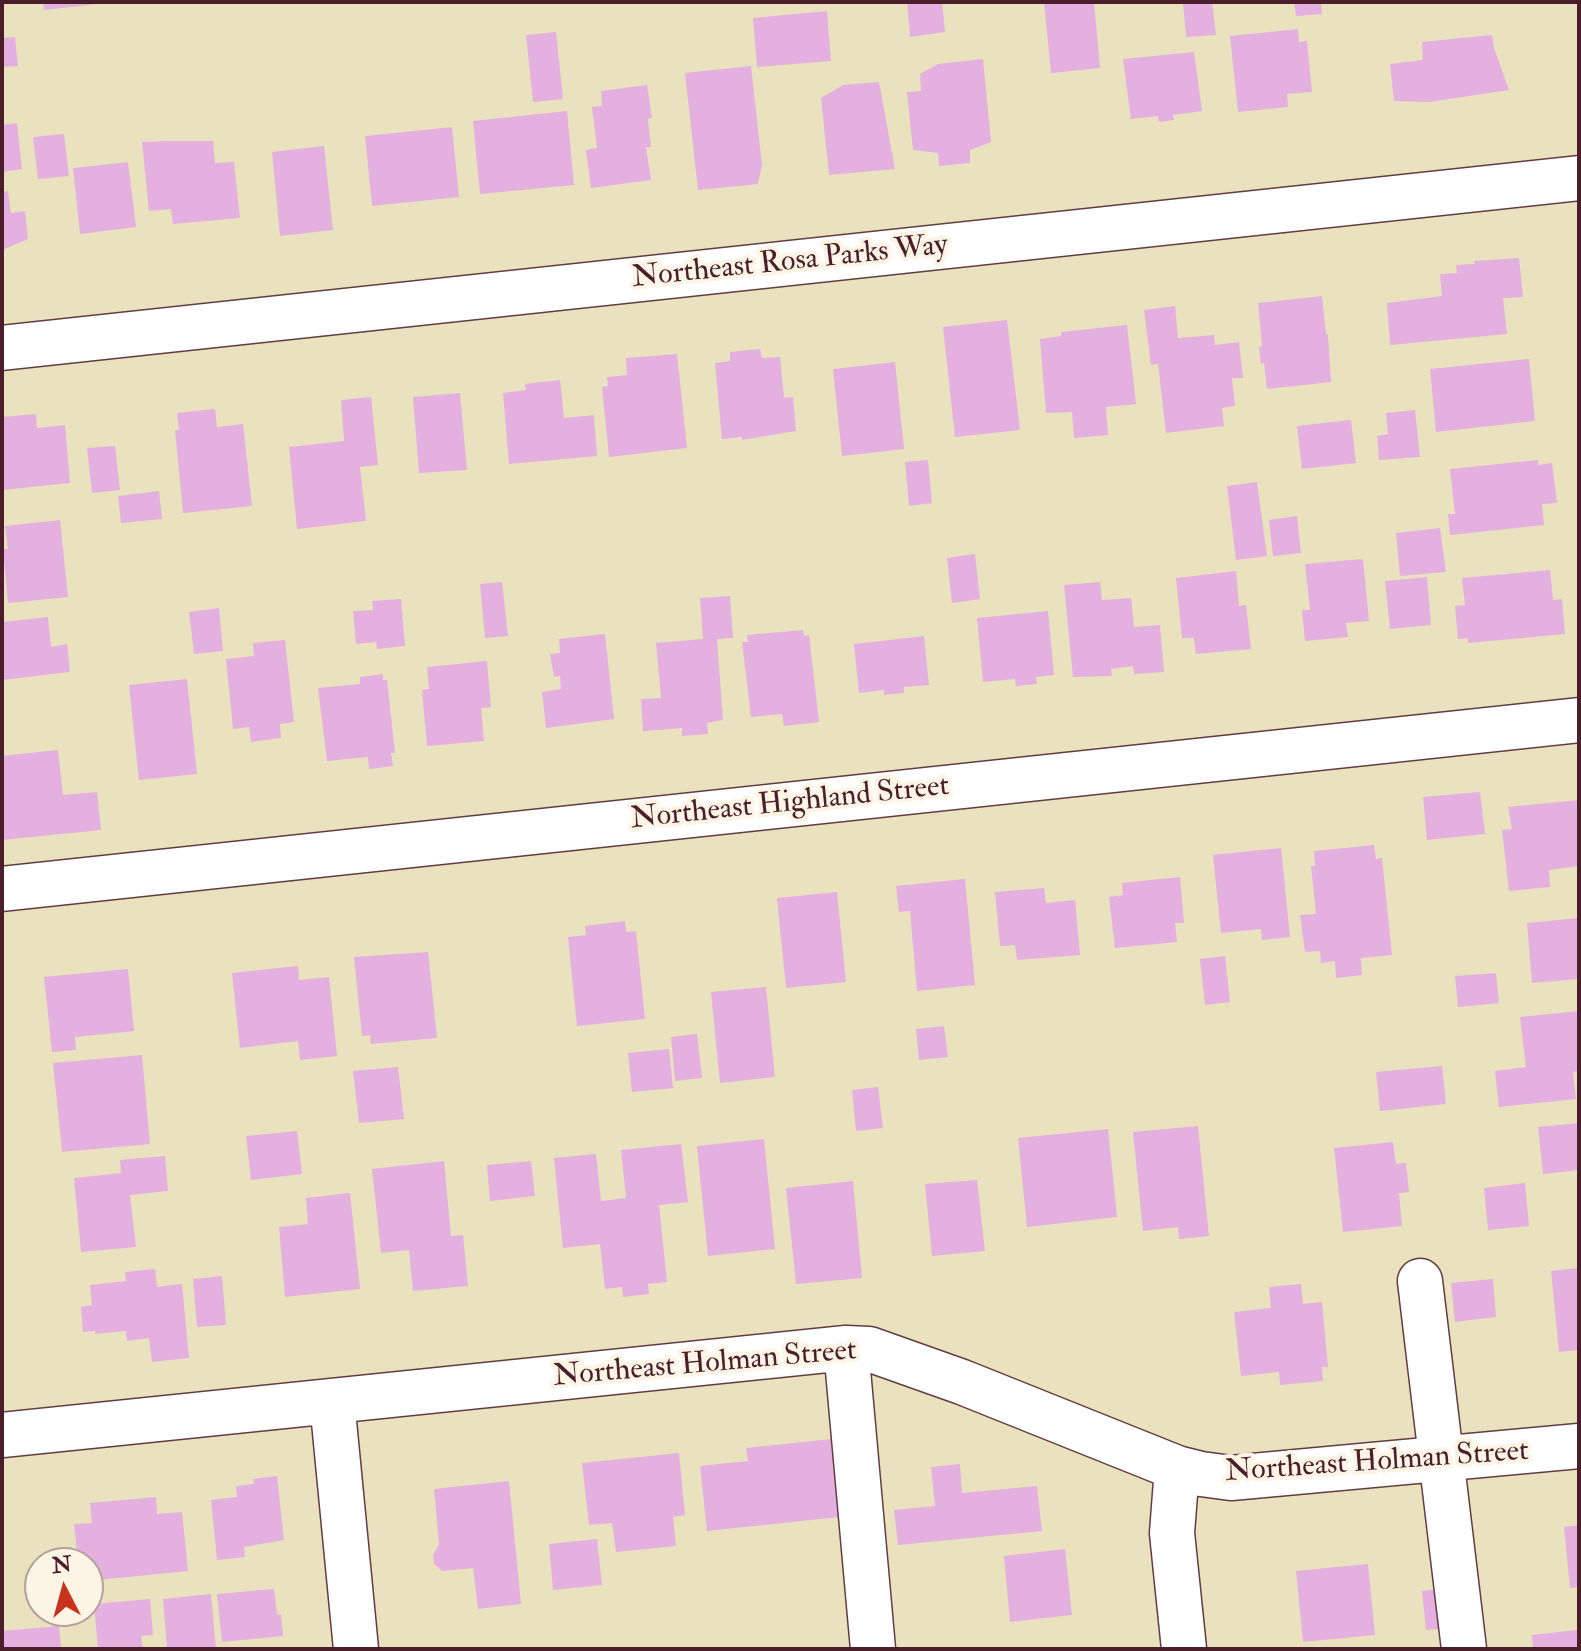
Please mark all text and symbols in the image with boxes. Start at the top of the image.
street label: Northeast Rosa Parks Way [630,229,950,297]
street label: Northeast Highland Street [629,769,951,839]
street label: Northeast Holman Street [552,1334,858,1396]
street label: Northeast Holman Street [1224,1434,1530,1492]
north arrow [24,1547,104,1627]
text: N [50,1550,73,1580]

